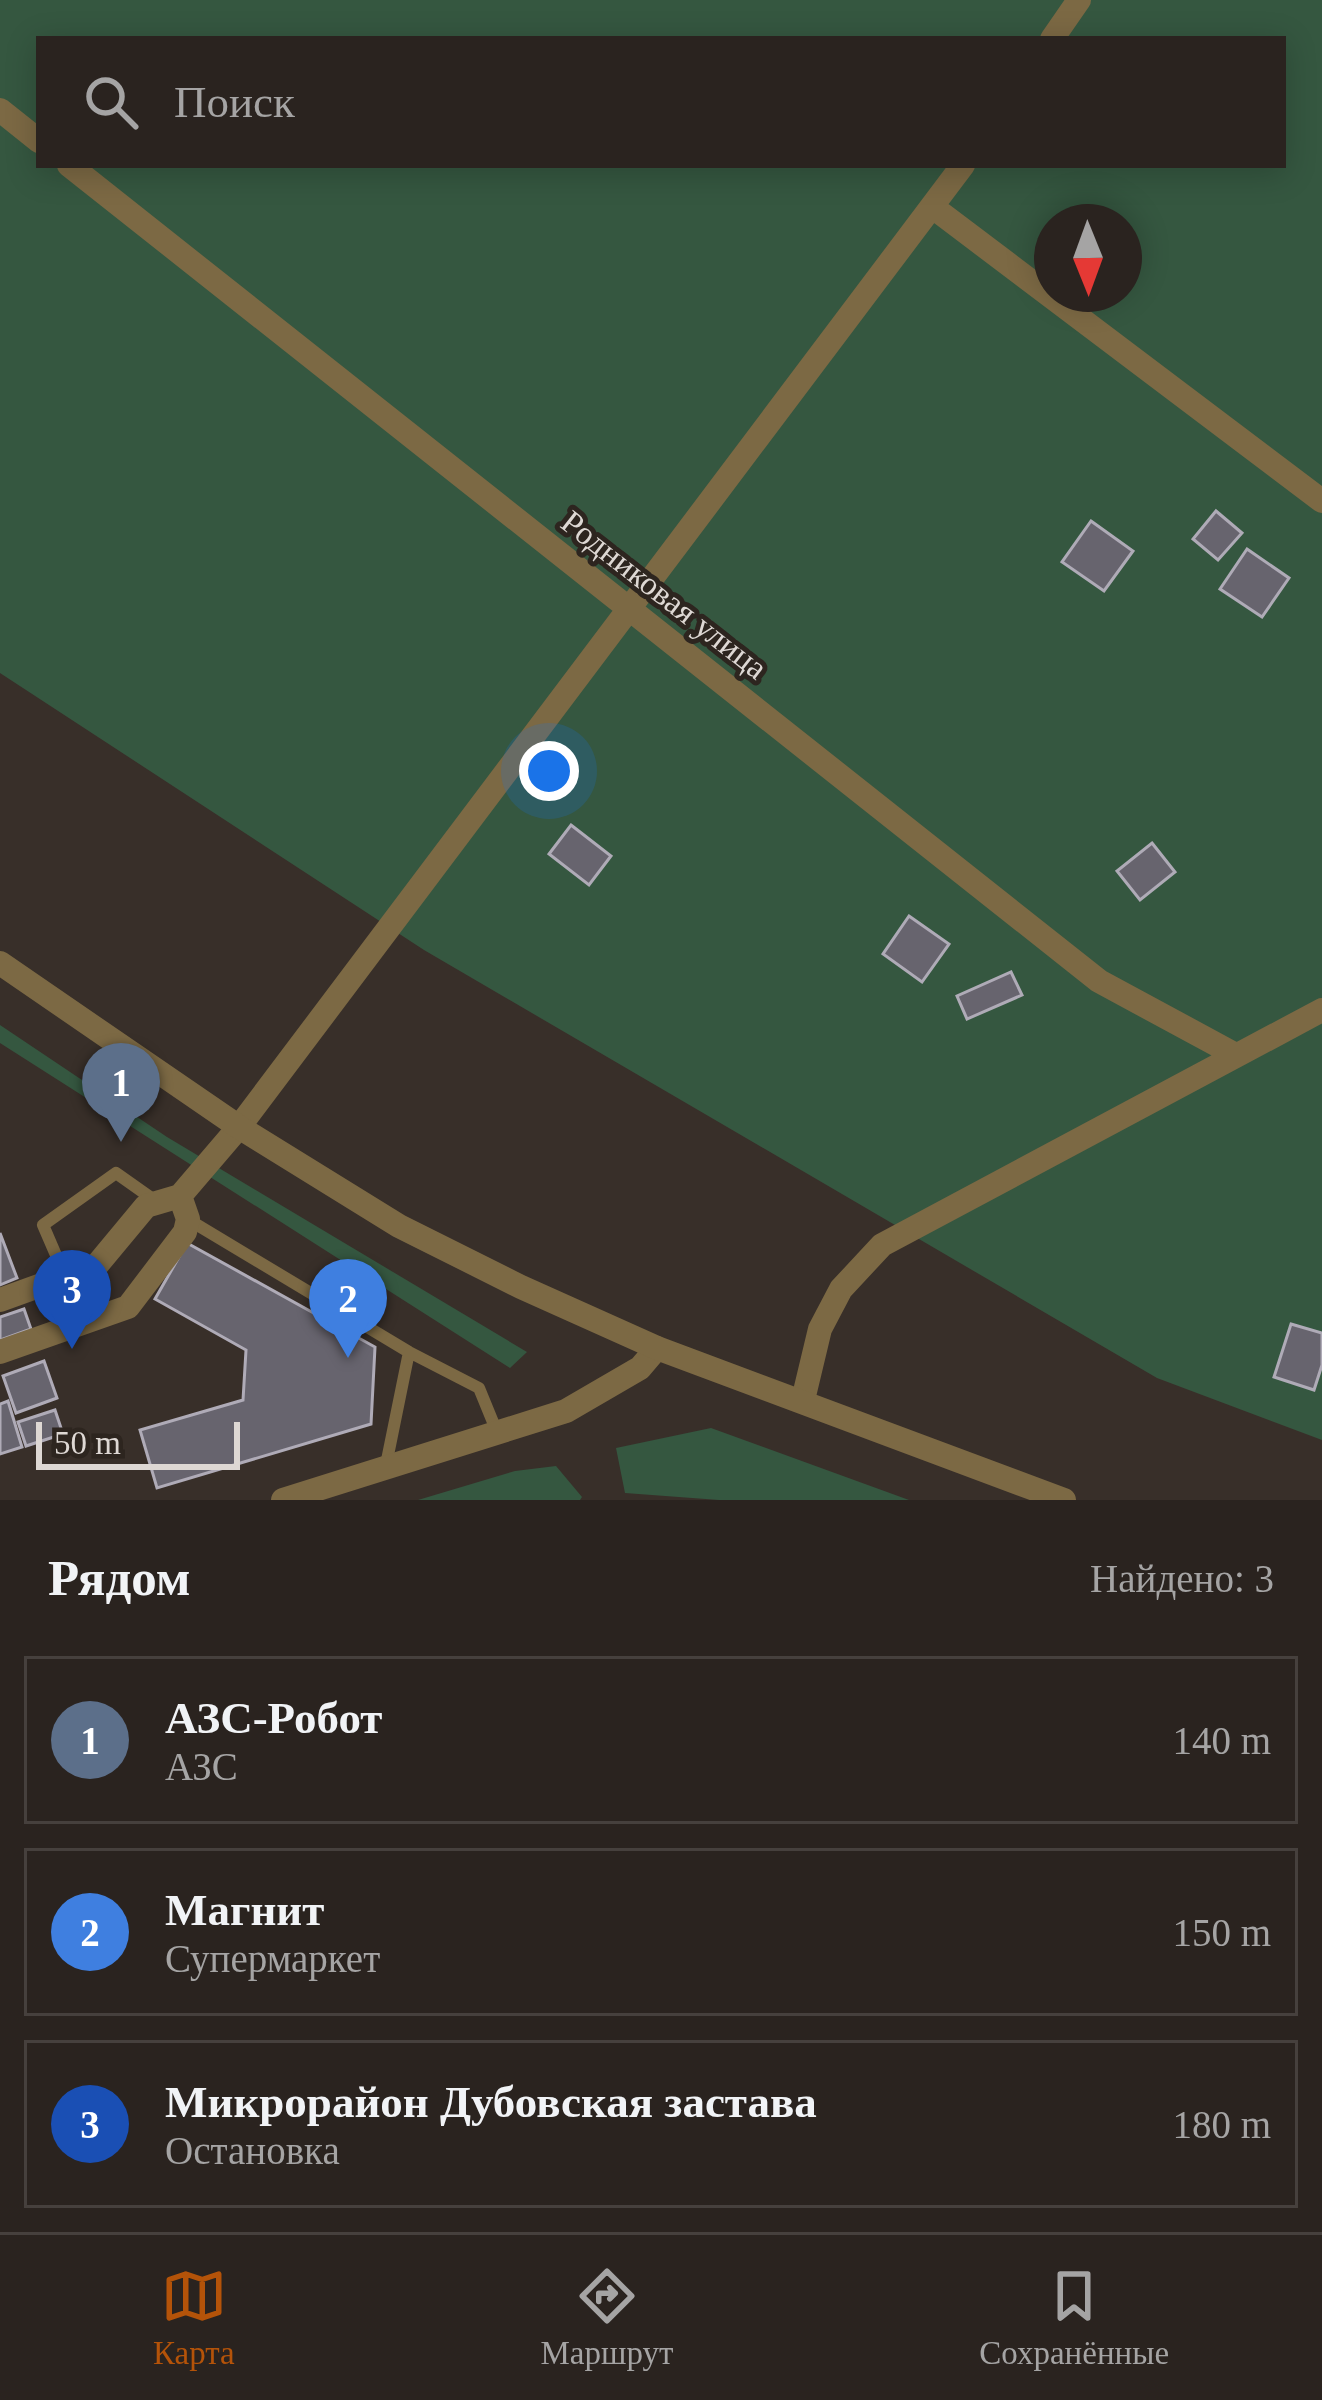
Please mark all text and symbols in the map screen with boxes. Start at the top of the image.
search box [36,36,1286,168]
icon: search [78,69,144,135]
text: Поиск [174,77,295,127]
north arrow [1034,204,1142,312]
street label: Родниковая улица [554,503,775,686]
your location [519,741,579,801]
pin: 1 [82,1043,160,1142]
pin: 3 [33,1250,111,1349]
pin: 2 [309,1259,387,1358]
scale bar [36,1416,240,1469]
text: 50 m [54,1425,121,1461]
text: Рядом [48,1550,191,1606]
text: Найдено: 3 [1090,1557,1274,1600]
text: АЗС-Робот [165,1693,382,1743]
text: 1 [80,1719,100,1762]
text: 140 m [1172,1719,1271,1762]
text: АЗС [165,1745,238,1788]
text: Магнит [165,1885,324,1935]
text: 2 [80,1911,100,1954]
text: 150 m [1172,1911,1271,1954]
text: Супермаркет [165,1937,380,1980]
text: Микрорайон Дубовская застава [165,2077,817,2127]
text: 3 [80,2103,100,2146]
text: 180 m [1172,2103,1271,2146]
text: Остановка [165,2129,340,2172]
tab: Карта [153,2263,235,2372]
tab: Маршрут [541,2263,673,2372]
tab: Сохранённые [979,2263,1169,2372]

